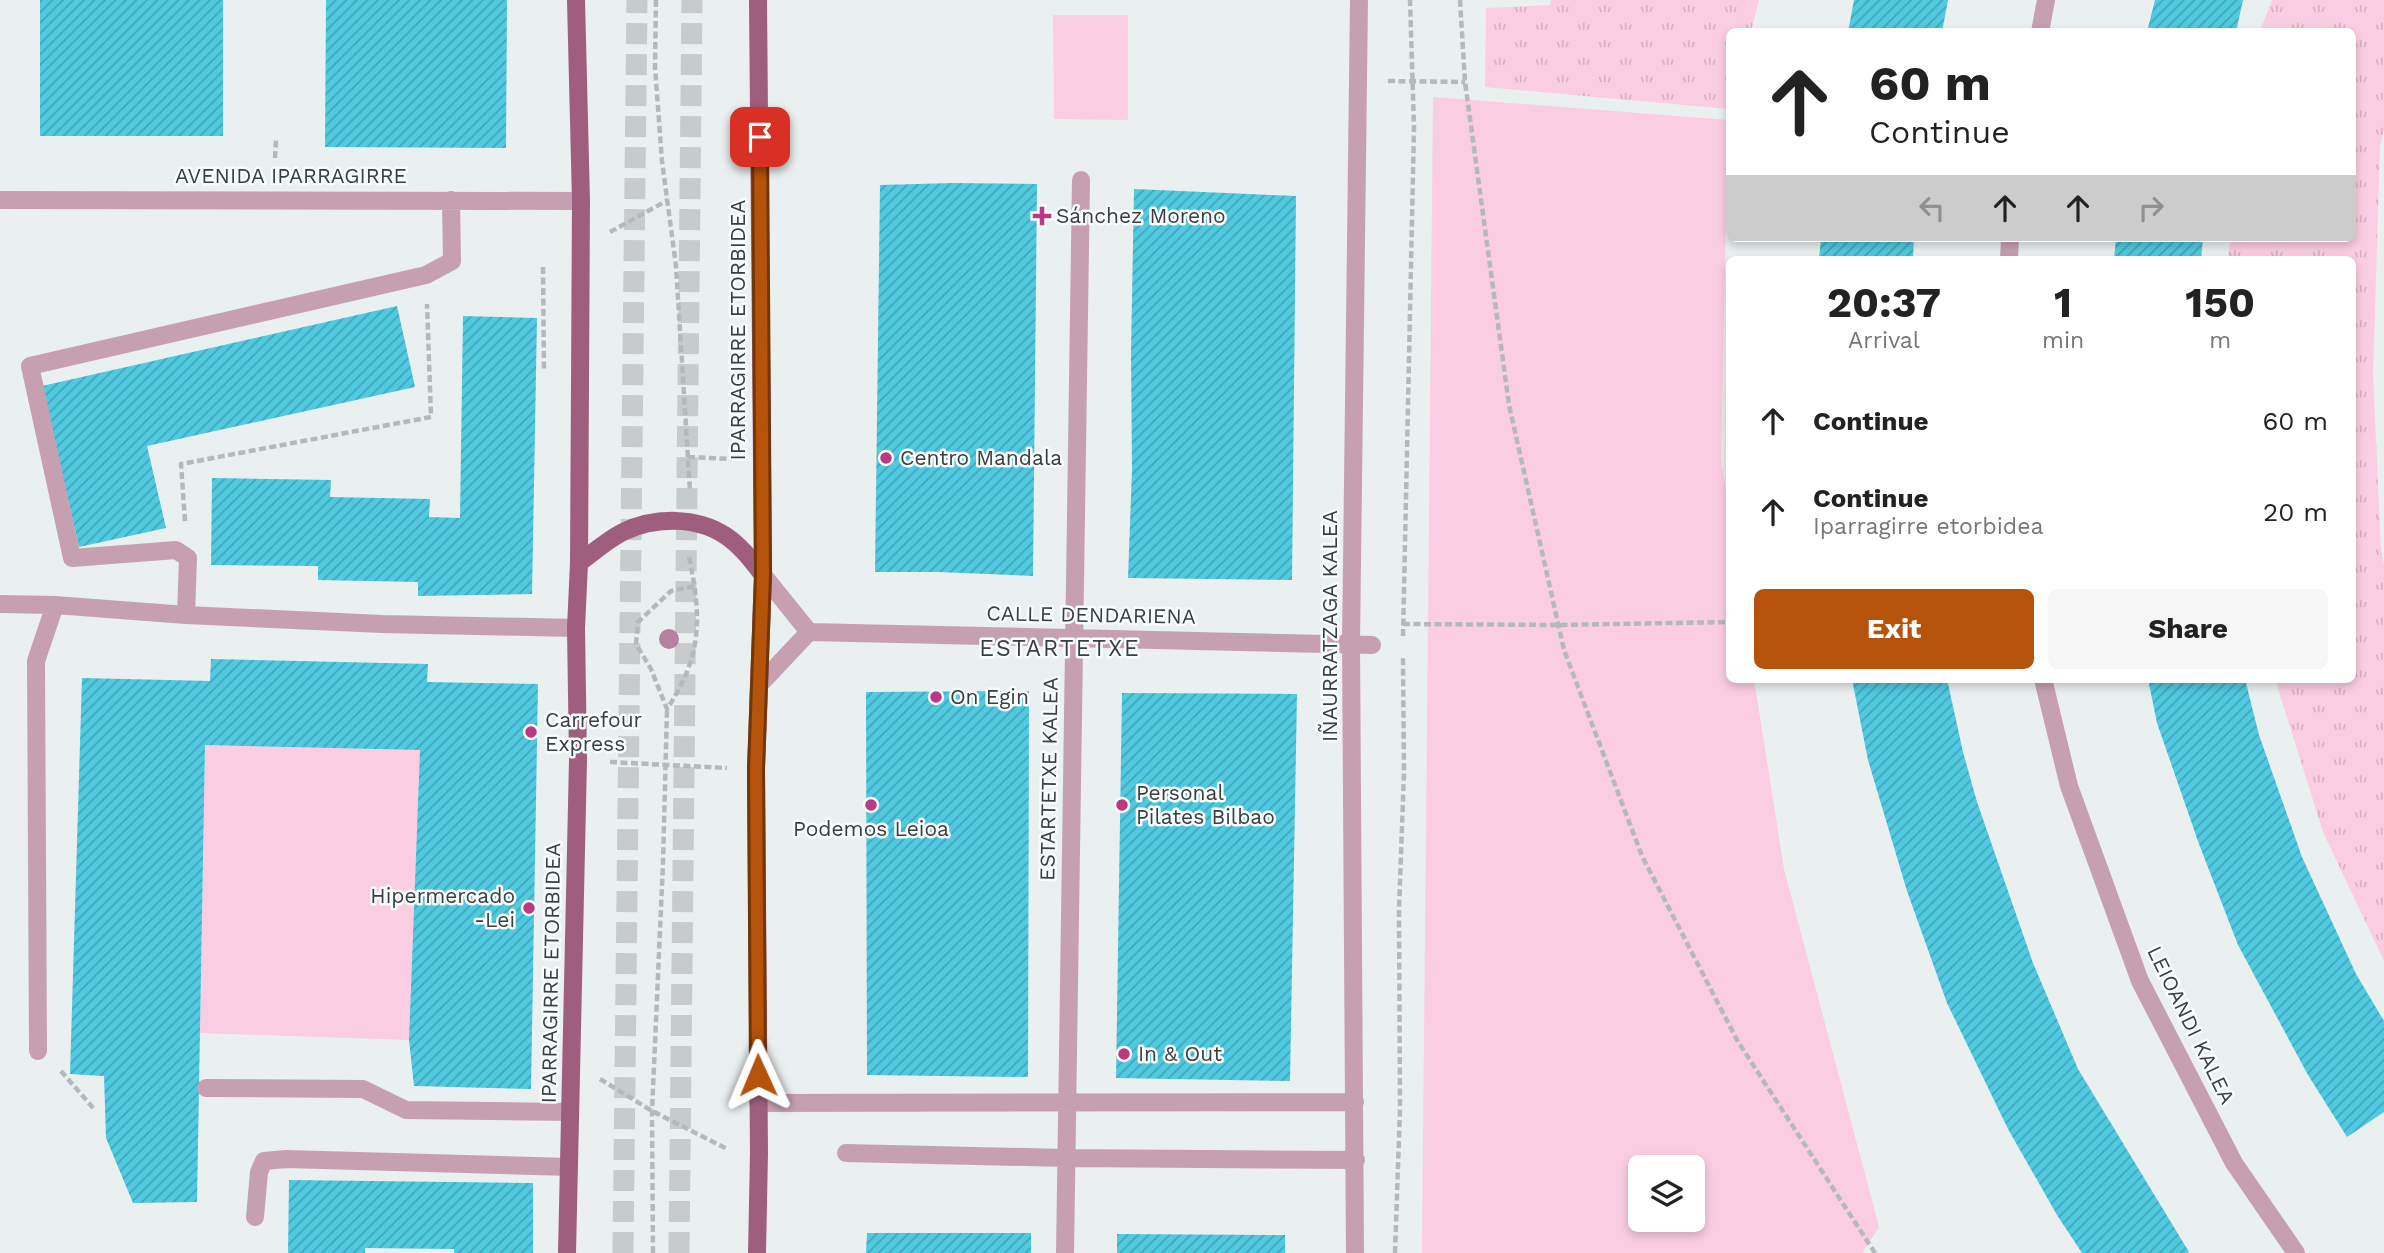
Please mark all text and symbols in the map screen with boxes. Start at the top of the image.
text: 60 m [1869,54,1991,112]
icon: ahead [1754,56,1845,147]
pin [730,107,790,167]
text: Continue [1869,113,2010,151]
icon: arrive [741,118,779,156]
street label: AVENIDA IPARRAGIRRE [175,163,407,188]
icon: left [1913,189,1951,227]
icon: ahead [1986,189,2024,227]
icon: ahead [2059,189,2097,227]
icon: right [2132,189,2170,227]
street label: IPARRAGIRRE ETORBIDEA [725,200,750,460]
place label: Sánchez Moreno [1056,203,1226,228]
marker: Sánchez Moreno [1034,208,1050,224]
text: 20:37 [1827,278,1941,327]
text: 1 [2054,278,2072,327]
text: 150 [2185,278,2255,327]
text: Arrival [1848,327,1920,354]
text: min [2042,327,2084,354]
text: m [2209,327,2231,354]
icon: ahead [1754,402,1792,440]
text: Continue [1813,406,1929,436]
text: 60 m [2262,406,2328,436]
place label: Centro Mandala [900,445,1062,470]
marker: Centro Mandala [878,450,894,466]
text: Continue [1813,483,1929,513]
icon: ahead [1754,493,1792,531]
text: 20 m [2263,497,2328,527]
street label: IÑAURRATZAGA KALEA [1317,510,1342,742]
text: Iparragirre etorbidea [1813,513,2043,540]
button: Exit [1754,589,2034,669]
button: Share [2048,589,2328,669]
street label: CALLE DENDARIENA [986,600,1196,629]
district label: ESTARTETXE [979,635,1141,662]
street label: ESTARTETXE KALEA [1034,677,1063,881]
place label: On Egin [950,684,1029,709]
marker: On Egin [928,689,944,705]
place label: Carrefour Express [545,707,643,756]
marker: Carrefour Express [523,724,539,740]
place label: Personal Pilates Bilbao [1136,780,1275,829]
marker: Podemos Leioa [863,797,879,813]
marker: Personal Pilates Bilbao [1114,797,1130,813]
place label: Podemos Leioa [793,816,949,841]
street label: IPARRAGIRRE ETORBIDEA [536,842,565,1104]
place label: Hipermercado -Lei [370,883,515,932]
marker: Hipermercado -Lei [521,900,537,916]
street label: LEIOANDI KALEA [2142,942,2241,1108]
position arrow [721,1038,795,1112]
place label: In & Out [1138,1041,1222,1066]
marker: In & Out [1116,1046,1132,1062]
map controls [1628,1155,1705,1232]
button: layers [1628,1155,1705,1232]

